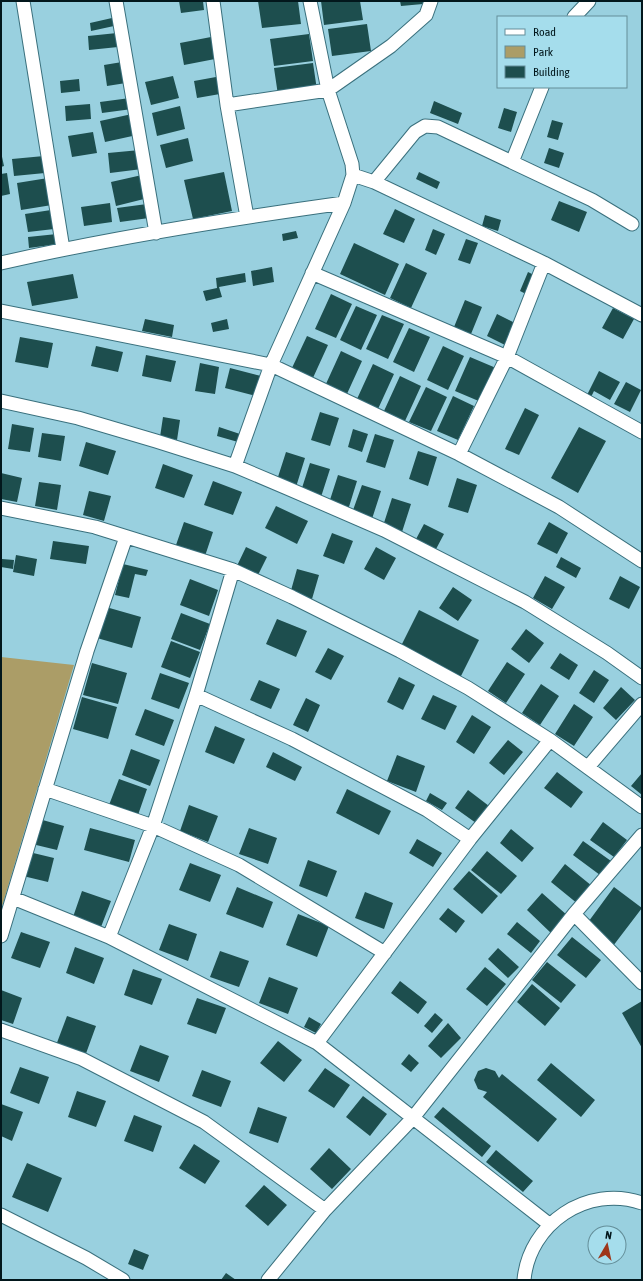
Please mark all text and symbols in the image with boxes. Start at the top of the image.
legend [497,16,627,88]
text: Road [533,25,556,39]
text: Park [533,45,554,59]
text: Building [533,65,571,79]
north arrow [587,1225,627,1265]
text: N [604,1229,613,1242]

